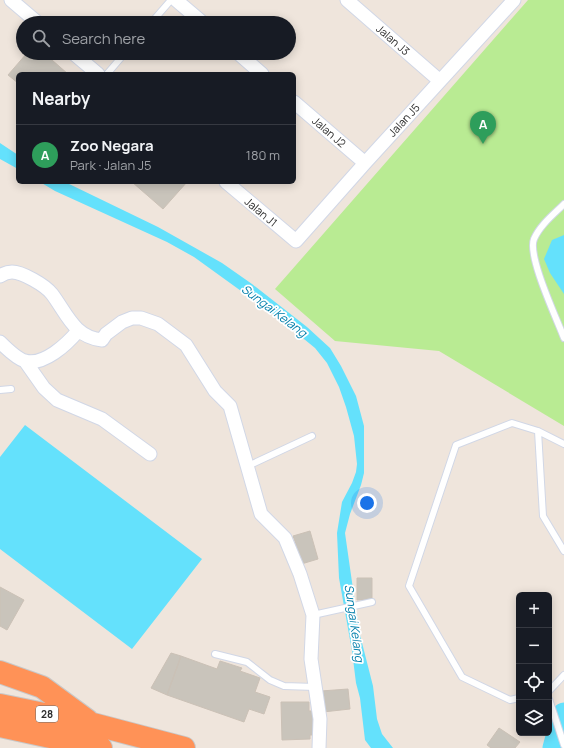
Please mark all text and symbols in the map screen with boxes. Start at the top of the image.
search box [16,16,296,60]
street label: Jalan J3 [373,21,413,58]
icon: search [30,27,52,49]
text: Search here [62,28,145,49]
text: Nearby [32,87,90,110]
street label: Jalan J5 [384,100,423,139]
pin: A [470,111,496,144]
street label: Jalan J2 [309,113,349,150]
text: Zoo Negara [70,135,154,156]
text: A [41,146,49,164]
text: 180 m [246,146,280,164]
text: Park · Jalan J5 [70,156,151,174]
street label: Jalan J1 [242,194,281,230]
water label: Sungai Kelang [238,280,311,341]
your location [357,493,377,513]
water label: Sungai Kelang [341,583,368,664]
map controls [516,592,552,736]
button: + [516,592,552,628]
button: − [516,628,552,664]
button: locate [516,664,552,700]
button: layers [516,700,552,736]
road number: 28 [36,706,58,722]

